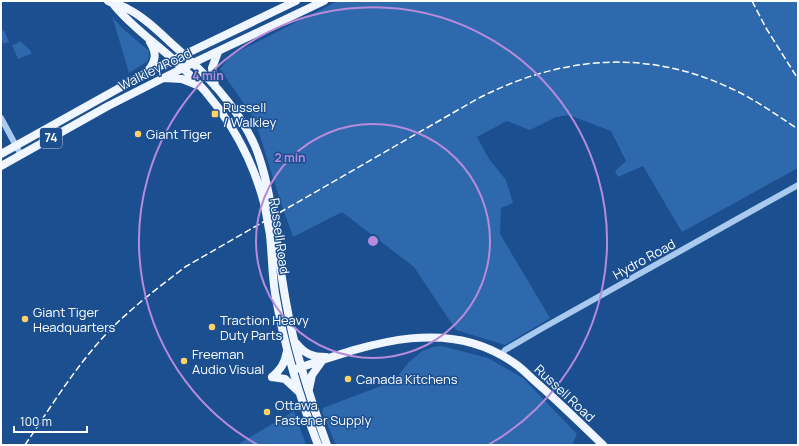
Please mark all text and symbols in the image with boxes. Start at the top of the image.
street label: Walkley Road [116,44,194,94]
text: 4 min [192,67,224,84]
place label: Russell / Walkley [223,98,276,131]
marker: Russell / Walkley [210,109,220,119]
place label: Giant Tiger [146,125,212,143]
road number: 74 [40,128,62,148]
marker: Giant Tiger [133,129,143,139]
text: 2 min [274,149,306,166]
street label: Russell Road [266,197,294,275]
centre of rings [366,234,380,248]
street label: Hydro Road [610,234,678,284]
place label: Giant Tiger Headquarters [33,303,116,336]
place label: Traction Heavy Duty Parts [220,311,309,344]
marker: Giant Tiger Headquarters [20,314,30,324]
marker: Traction Heavy Duty Parts [207,322,217,332]
place label: Freeman Audio Visual [192,345,264,378]
marker: Freeman Audio Visual [179,356,189,366]
street label: Russell Road [531,360,599,426]
place label: Canada Kitchens [356,370,458,388]
marker: Canada Kitchens [343,374,353,384]
place label: Ottawa Fastener Supply [275,396,371,429]
marker: Ottawa Fastener Supply [262,407,272,417]
scale bar [14,408,87,434]
text: 100 m [20,413,52,430]

